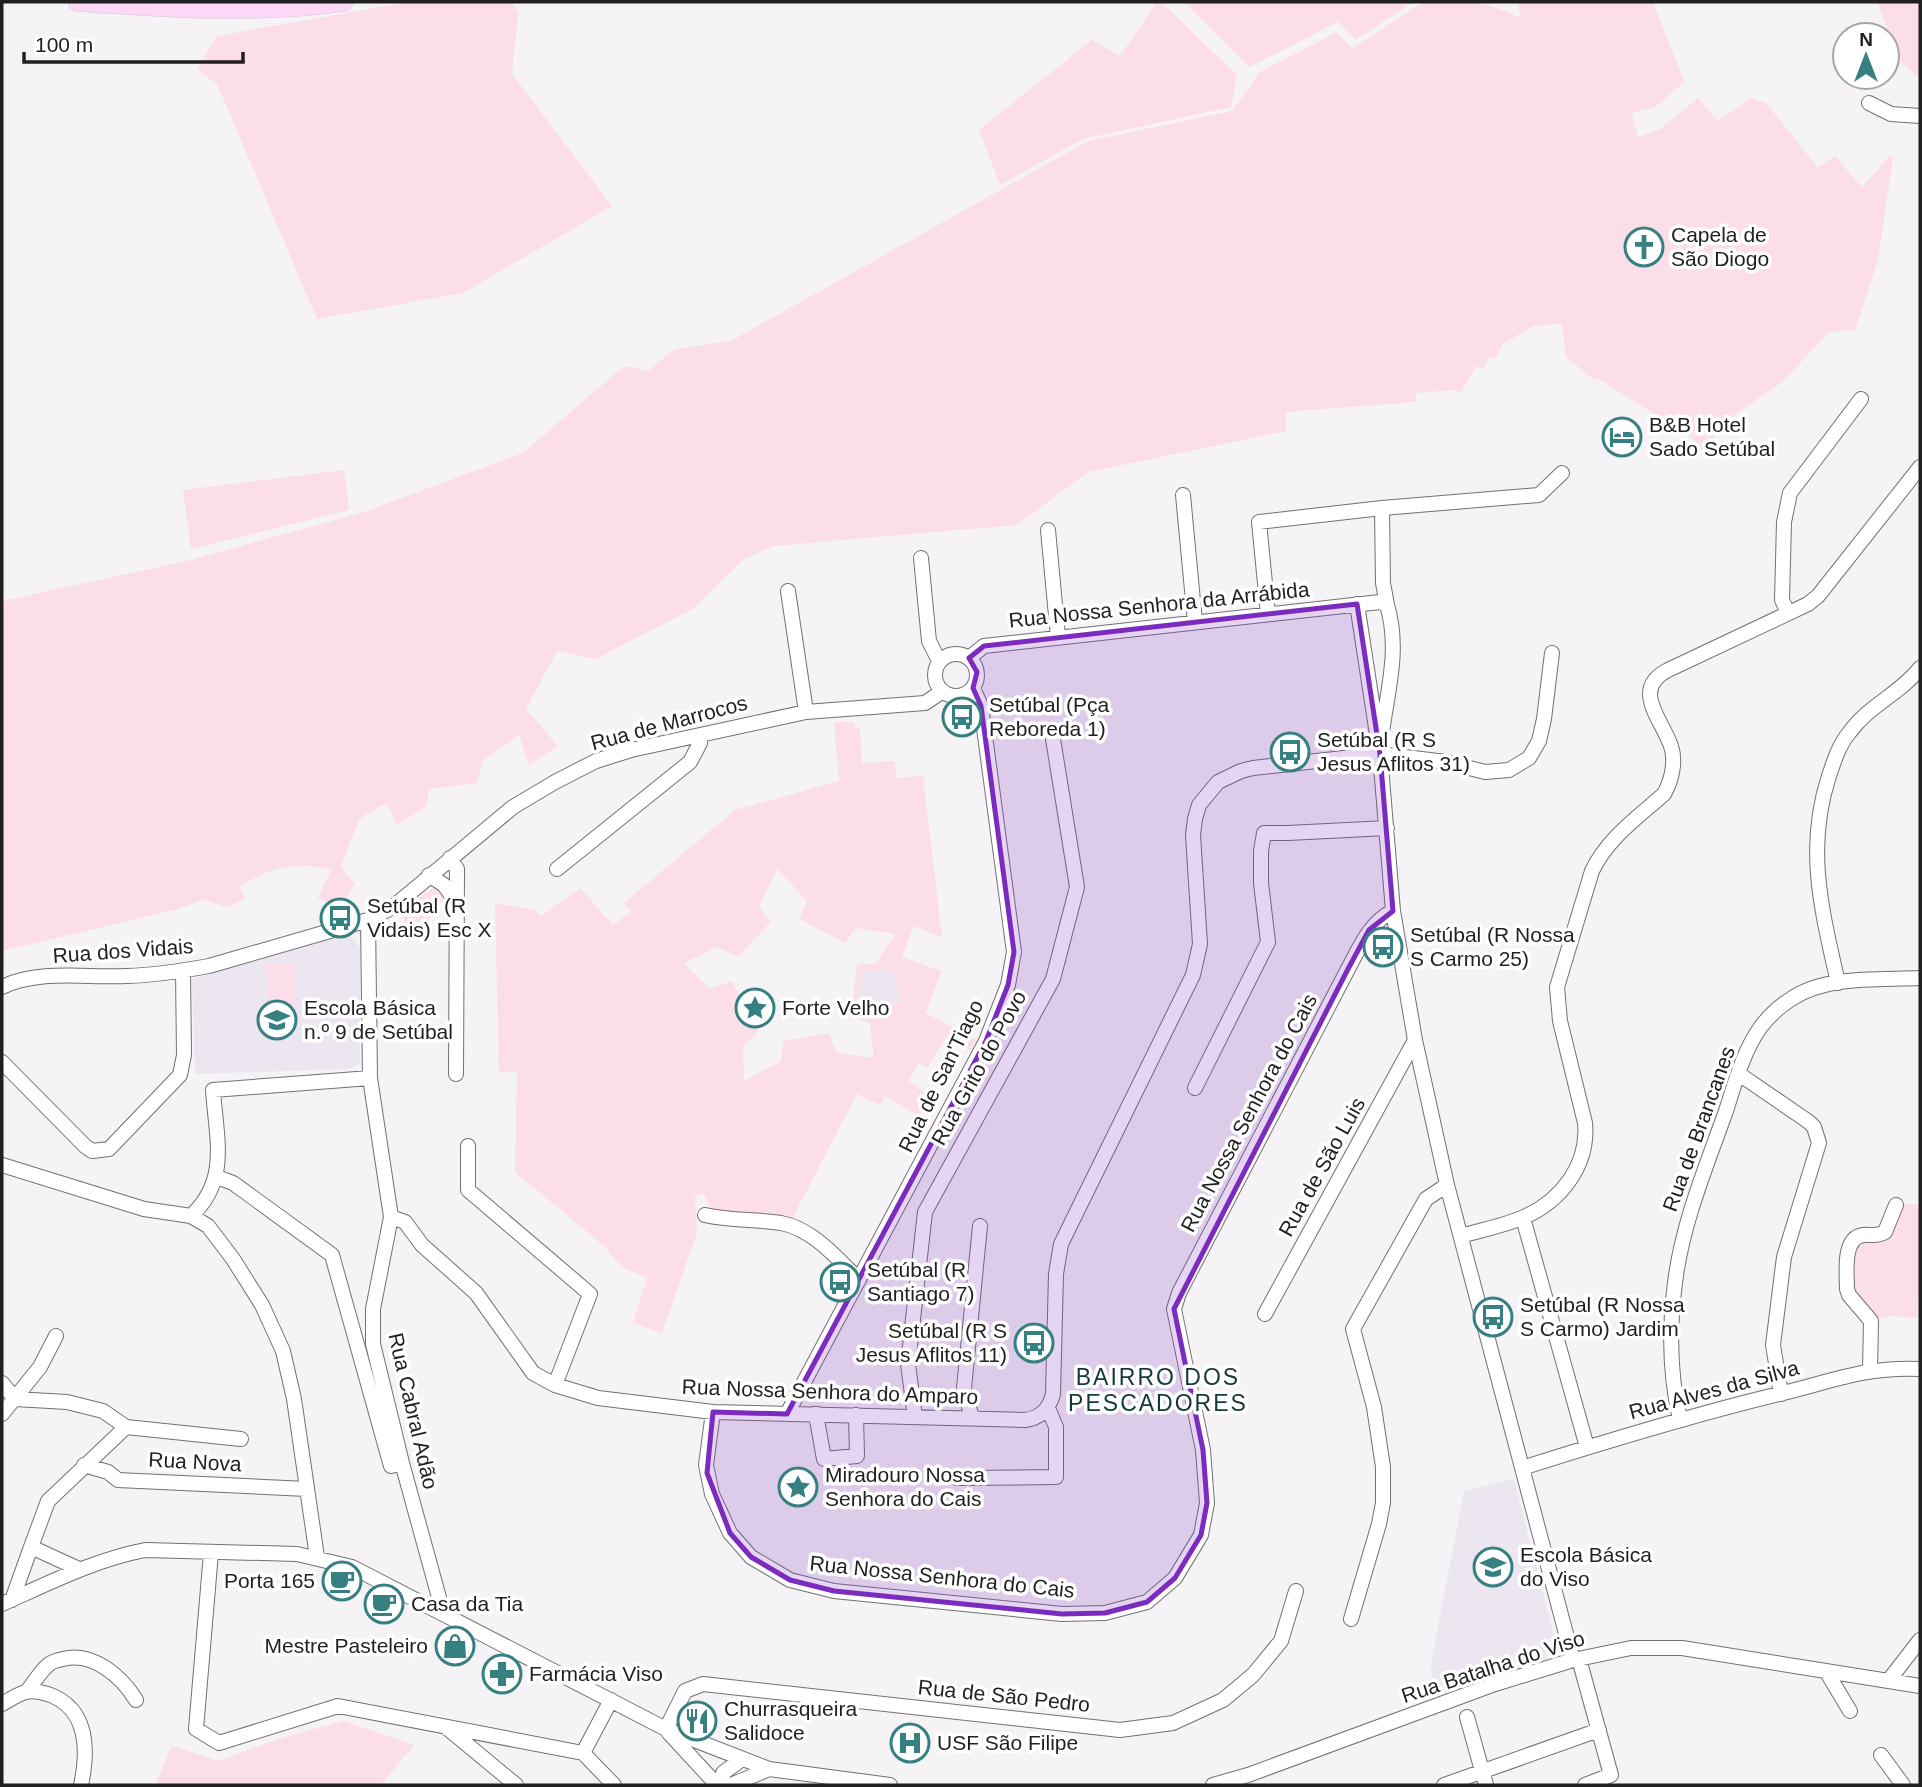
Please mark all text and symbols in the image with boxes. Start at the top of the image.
scale bar [24,21,243,65]
north arrow [1831,21,1901,91]
text: N [1859,29,1873,50]
text: 100 m [35,33,93,56]
place label: Capela de São Diogo [1671,223,1769,270]
church icon: Capela de São Diogo [1623,226,1665,268]
place label: B&B Hotel Sado Setúbal [1649,413,1775,460]
hotel icon: B&B Hotel Sado Setúbal [1601,416,1643,458]
street label: Rua Nossa Senhora da Arrábida [1007,577,1311,632]
street label: Rua de Marrocos [588,691,750,754]
place label: Setúbal (Pça Reboreda 1) [989,693,1110,740]
bus stop icon: Setúbal (Pça Reboreda 1) [941,696,983,738]
place label: Setúbal (R S Jesus Aflitos 31) [1317,728,1470,775]
bus stop icon: Setúbal (R S Jesus Aflitos 31) [1269,731,1311,773]
place label: Setúbal (R Vidais) Esc X [367,894,492,941]
bus stop icon: Setúbal (R Vidais) Esc X [319,897,361,939]
place label: Setúbal (R Nossa S Carmo 25) [1410,923,1575,970]
bus stop icon: Setúbal (R Nossa S Carmo 25) [1362,926,1404,968]
street label: Rua dos Vidais [52,934,194,967]
place icon: Forte Velho [734,987,776,1029]
street label: Rua Grito do Povo [927,987,1031,1149]
street label: Rua Nossa Senhora do Cais [1176,990,1321,1236]
place label: Escola Básica n.º 9 de Setúbal [304,996,453,1043]
place label: Forte Velho [782,996,889,1019]
street label: Rua de San'Tiago [894,996,987,1156]
school or university icon: Escola Básica n.º 9 de Setúbal [256,999,298,1041]
street label: Rua de Brancanes [1658,1043,1739,1214]
street label: Rua de São Luis [1274,1093,1369,1240]
place label: Setúbal (R Santiago 7) [867,1258,974,1305]
bus stop icon: Setúbal (R Santiago 7) [819,1261,861,1303]
place label: Setúbal (R Nossa S Carmo) Jardim [1520,1293,1685,1340]
bus stop icon: Setúbal (R Nossa S Carmo) Jardim [1472,1296,1514,1338]
place label: Setúbal (R S Jesus Aflitos 11) [856,1319,1007,1366]
bus stop icon: Setúbal (R S Jesus Aflitos 11) [1013,1322,1055,1364]
street label: Rua Cabral Adão [384,1330,443,1491]
street label: Rua Alves da Silva [1626,1356,1802,1423]
district label: BAIRRO DOS PESCADORES [1068,1364,1248,1416]
street label: Rua Nossa Senhora do Amparo [681,1375,979,1408]
street label: Rua Nova [148,1448,243,1475]
place label: Miradouro Nossa Senhora do Cais [825,1463,985,1510]
place icon: Miradouro Nossa Senhora do Cais [777,1466,819,1508]
place label: Escola Básica do Viso [1520,1543,1652,1590]
school or university icon: Escola Básica do Viso [1472,1546,1514,1588]
street label: Rua Nossa Senhora do Cais [809,1551,1076,1602]
cafe icon: Porta 165 [321,1560,363,1602]
place label: Porta 165 [224,1569,315,1592]
cafe icon: Casa da Tia [363,1583,405,1625]
place label: Casa da Tia [411,1592,523,1615]
shop icon: Mestre Pasteleiro [434,1625,476,1667]
street label: Rua Batalha do Viso [1398,1626,1587,1707]
place label: Mestre Pasteleiro [265,1634,428,1657]
pharmacy icon: Farmácia Viso [481,1653,523,1695]
place label: Farmácia Viso [529,1662,663,1685]
street label: Rua de São Pedro [917,1675,1091,1716]
place label: Churrasqueira Salidoce [724,1697,857,1744]
restaurant icon: Churrasqueira Salidoce [676,1700,718,1742]
hospital icon: USF São Filipe [889,1722,931,1764]
place label: USF São Filipe [937,1731,1078,1754]

